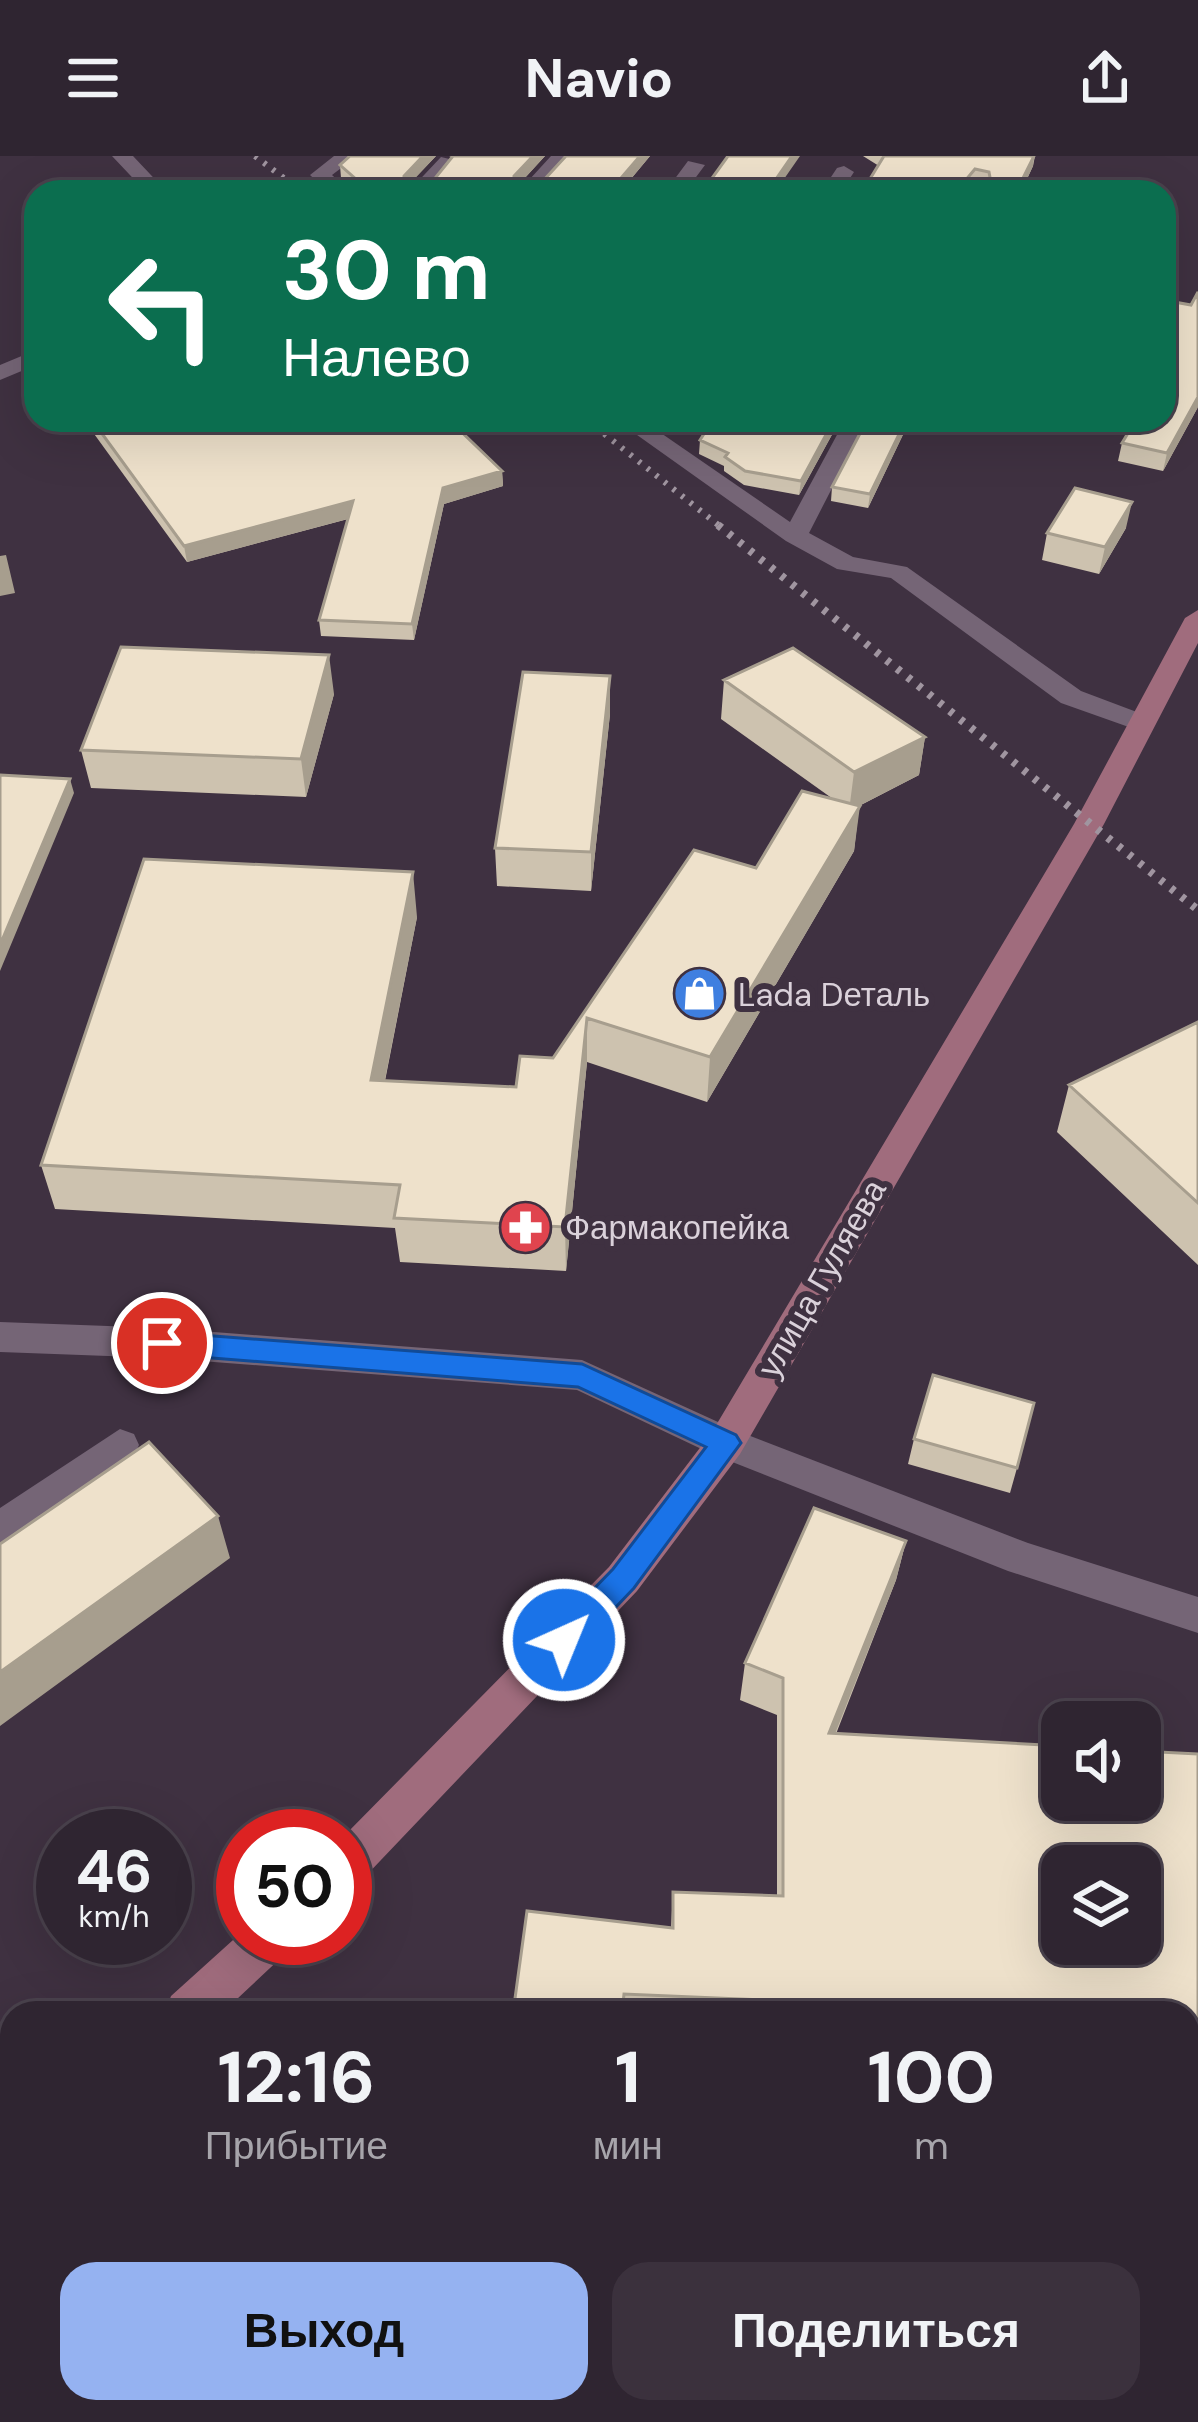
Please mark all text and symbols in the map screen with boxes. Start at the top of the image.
text: Navio [525,43,673,114]
icon: menu [60,45,126,111]
icon: share [1072,45,1138,111]
text: 30 m [282,216,491,325]
icon: left [84,228,240,384]
text: Налево [282,322,471,393]
shop icon: Lada Dеталь [671,966,727,1022]
place label: Lada Dеталь [738,973,930,1016]
street label: улица Гуляева [747,1171,896,1385]
pharmacy icon: Фармакопейка [498,1199,554,1255]
place label: Фармакопейка [565,1206,790,1249]
pin [111,1292,213,1394]
icon: arrive [129,1310,195,1376]
position arrow [501,1577,627,1703]
map controls [1041,1701,1161,1965]
button: sound [1041,1701,1161,1821]
speed limit sign: 50 [216,1809,372,1965]
text: 46 [75,1832,153,1911]
button: layers [1041,1845,1161,1965]
text: km/h [79,1897,149,1936]
text: 12:16 [217,2031,375,2124]
text: 1 [615,2031,641,2124]
text: 100 [868,2031,995,2124]
text: Прибытие [205,2120,388,2171]
text: мин [593,2120,663,2171]
text: m [914,2120,949,2171]
button: Выход [60,2262,588,2400]
button: Поделиться [612,2262,1140,2400]

